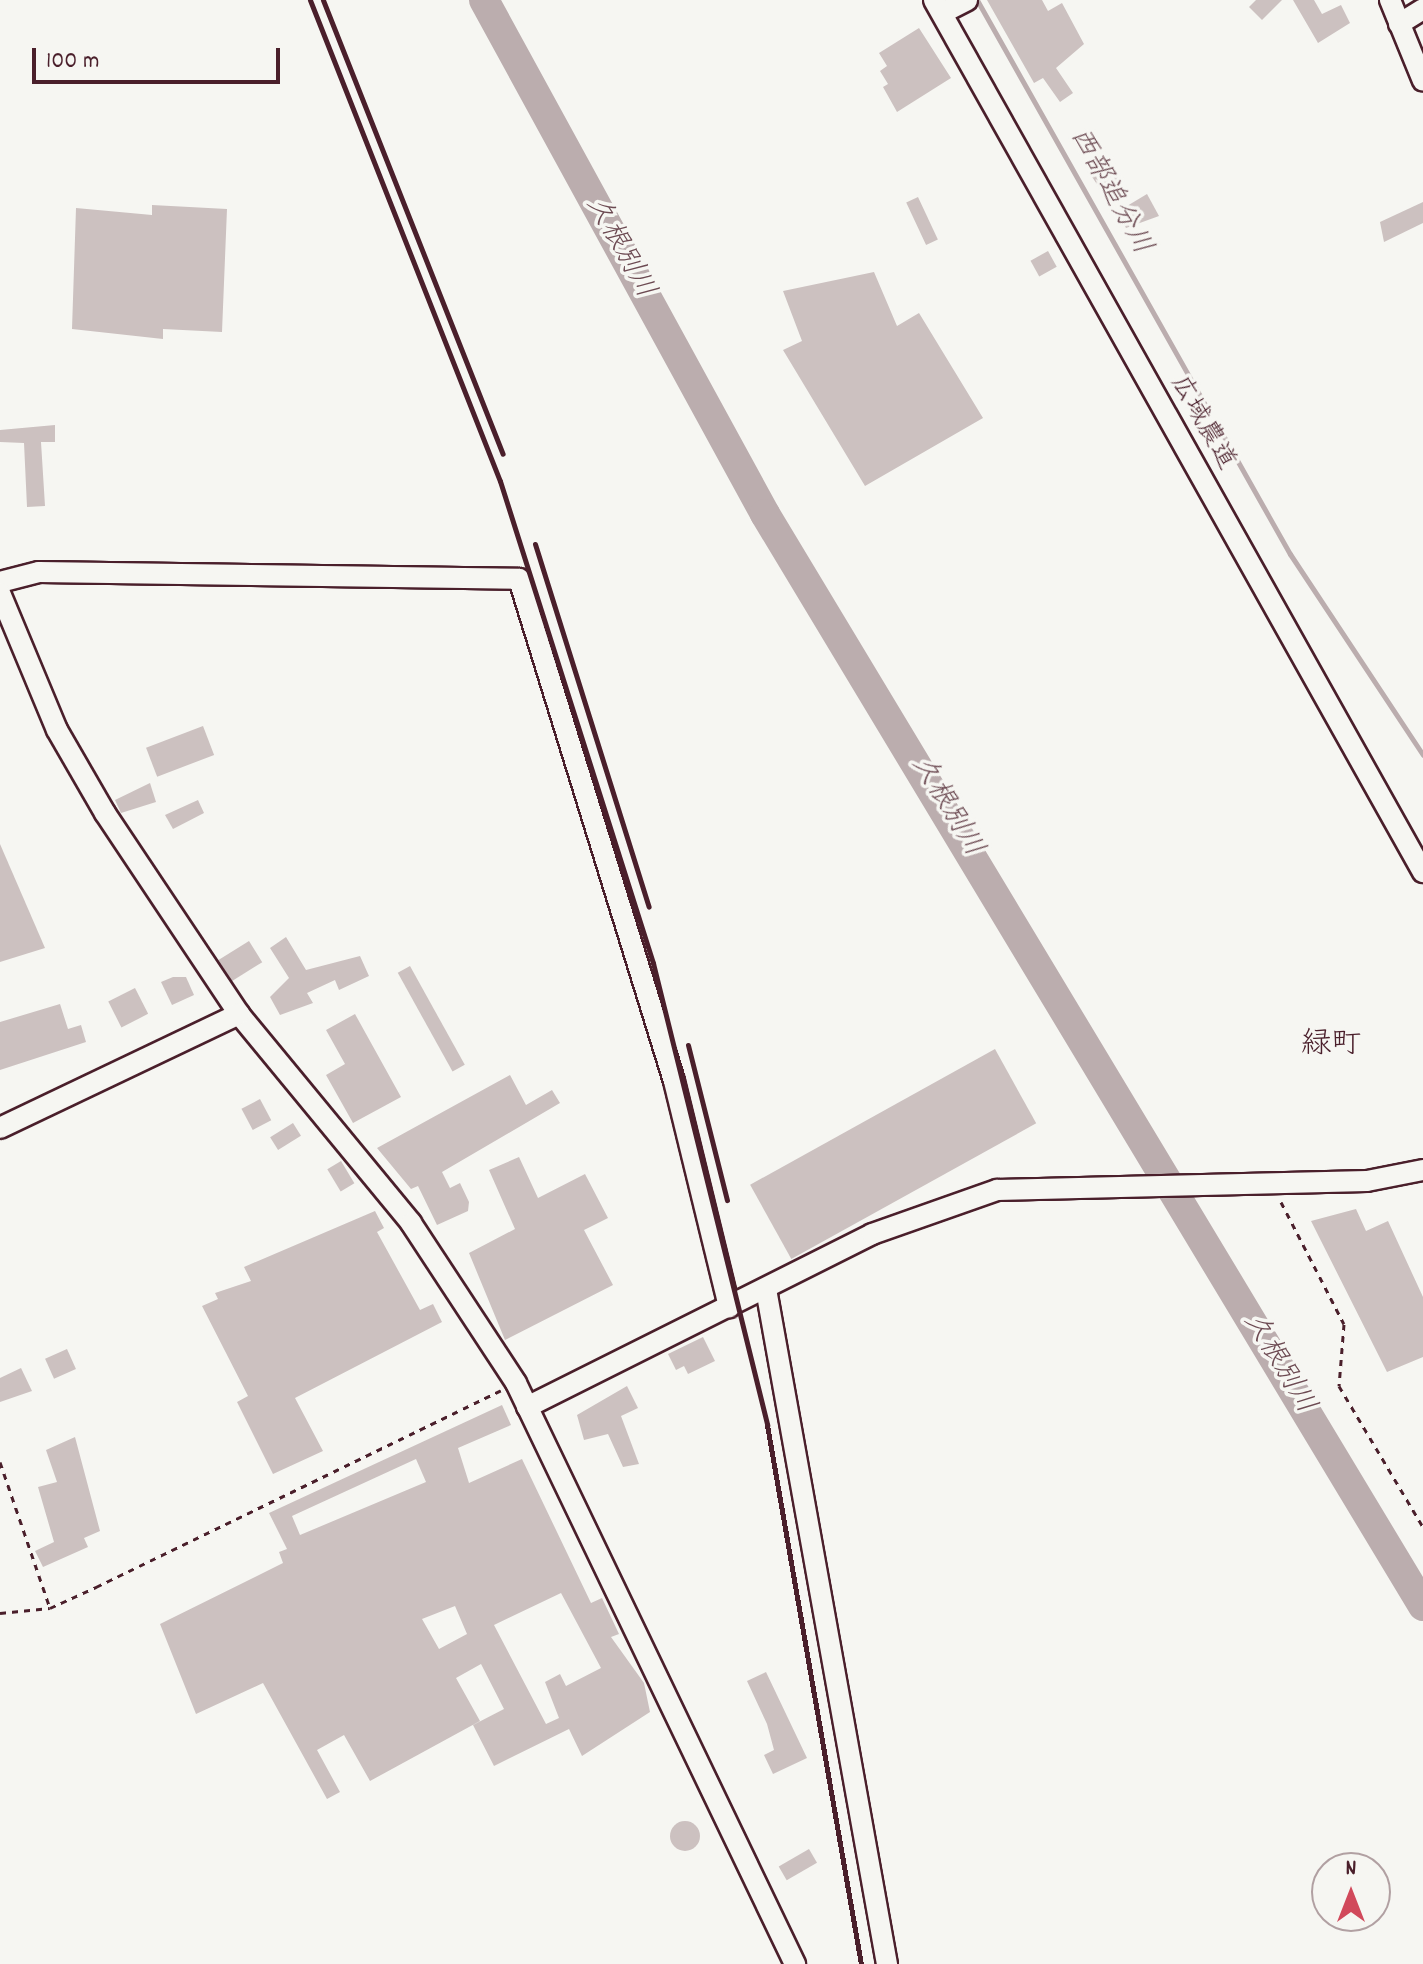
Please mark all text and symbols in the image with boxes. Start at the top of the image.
scale bar [36,32,284,82]
text: 100 m [46,45,99,79]
water label: 西部追分川 [1060,123,1158,261]
water label: 久根別川 [577,191,661,305]
street label: 広域農道 [1162,370,1242,476]
water label: 久根別川 [903,750,989,864]
district label: 緑町 [1301,1029,1361,1065]
water label: 久根別川 [1235,1307,1321,1421]
north arrow [1311,1852,1391,1932]
text: N [1346,1854,1356,1885]

